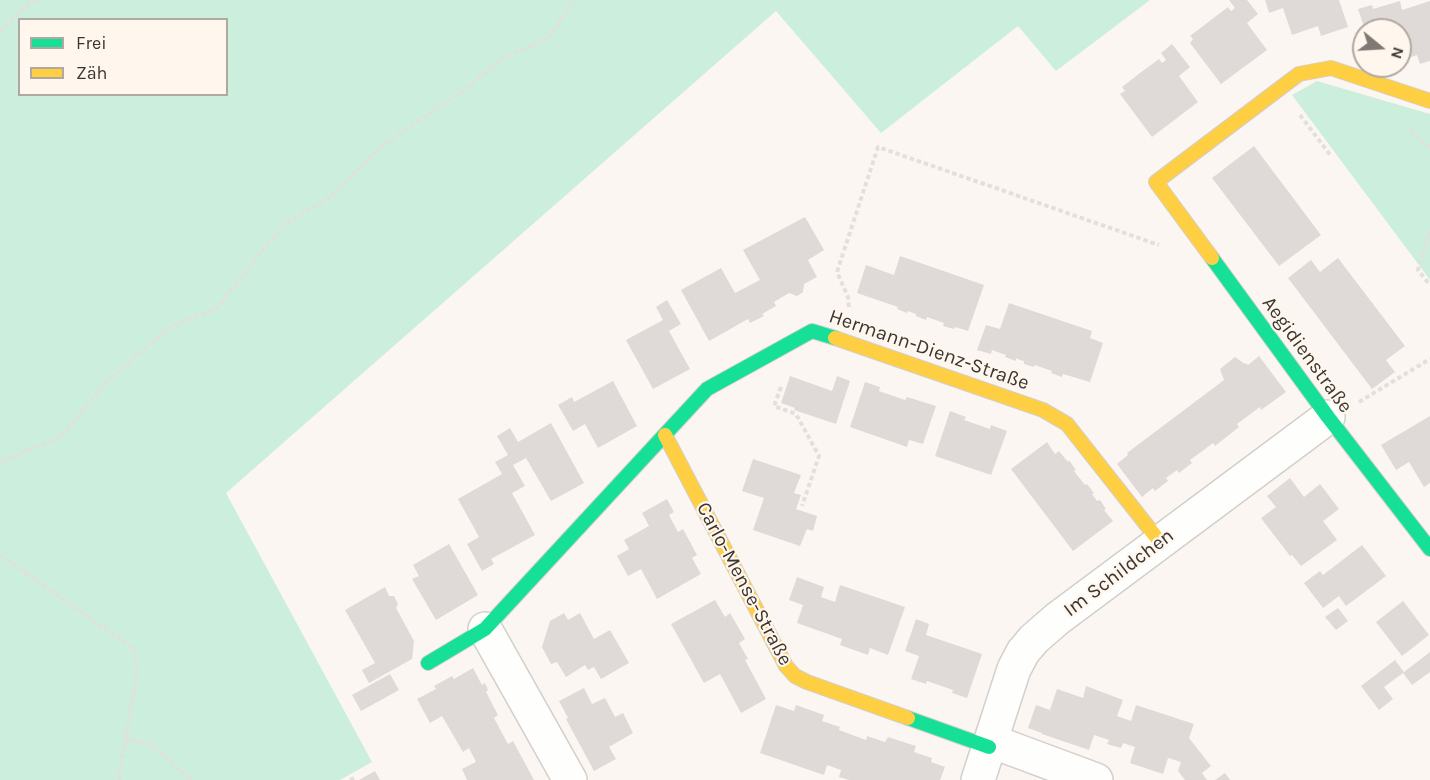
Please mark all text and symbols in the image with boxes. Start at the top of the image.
legend [18,18,228,96]
north arrow [1352,18,1412,78]
text: Frei [76,32,107,54]
text: N [1387,45,1409,61]
text: Zäh [76,62,107,84]
street label: Aegidienstraße [1257,292,1357,418]
street label: Hermann-Dienz-Straße [826,304,1032,396]
street label: Carlo-Mense-Straße [691,498,797,670]
street label: Im Schildchen [1059,524,1179,622]

